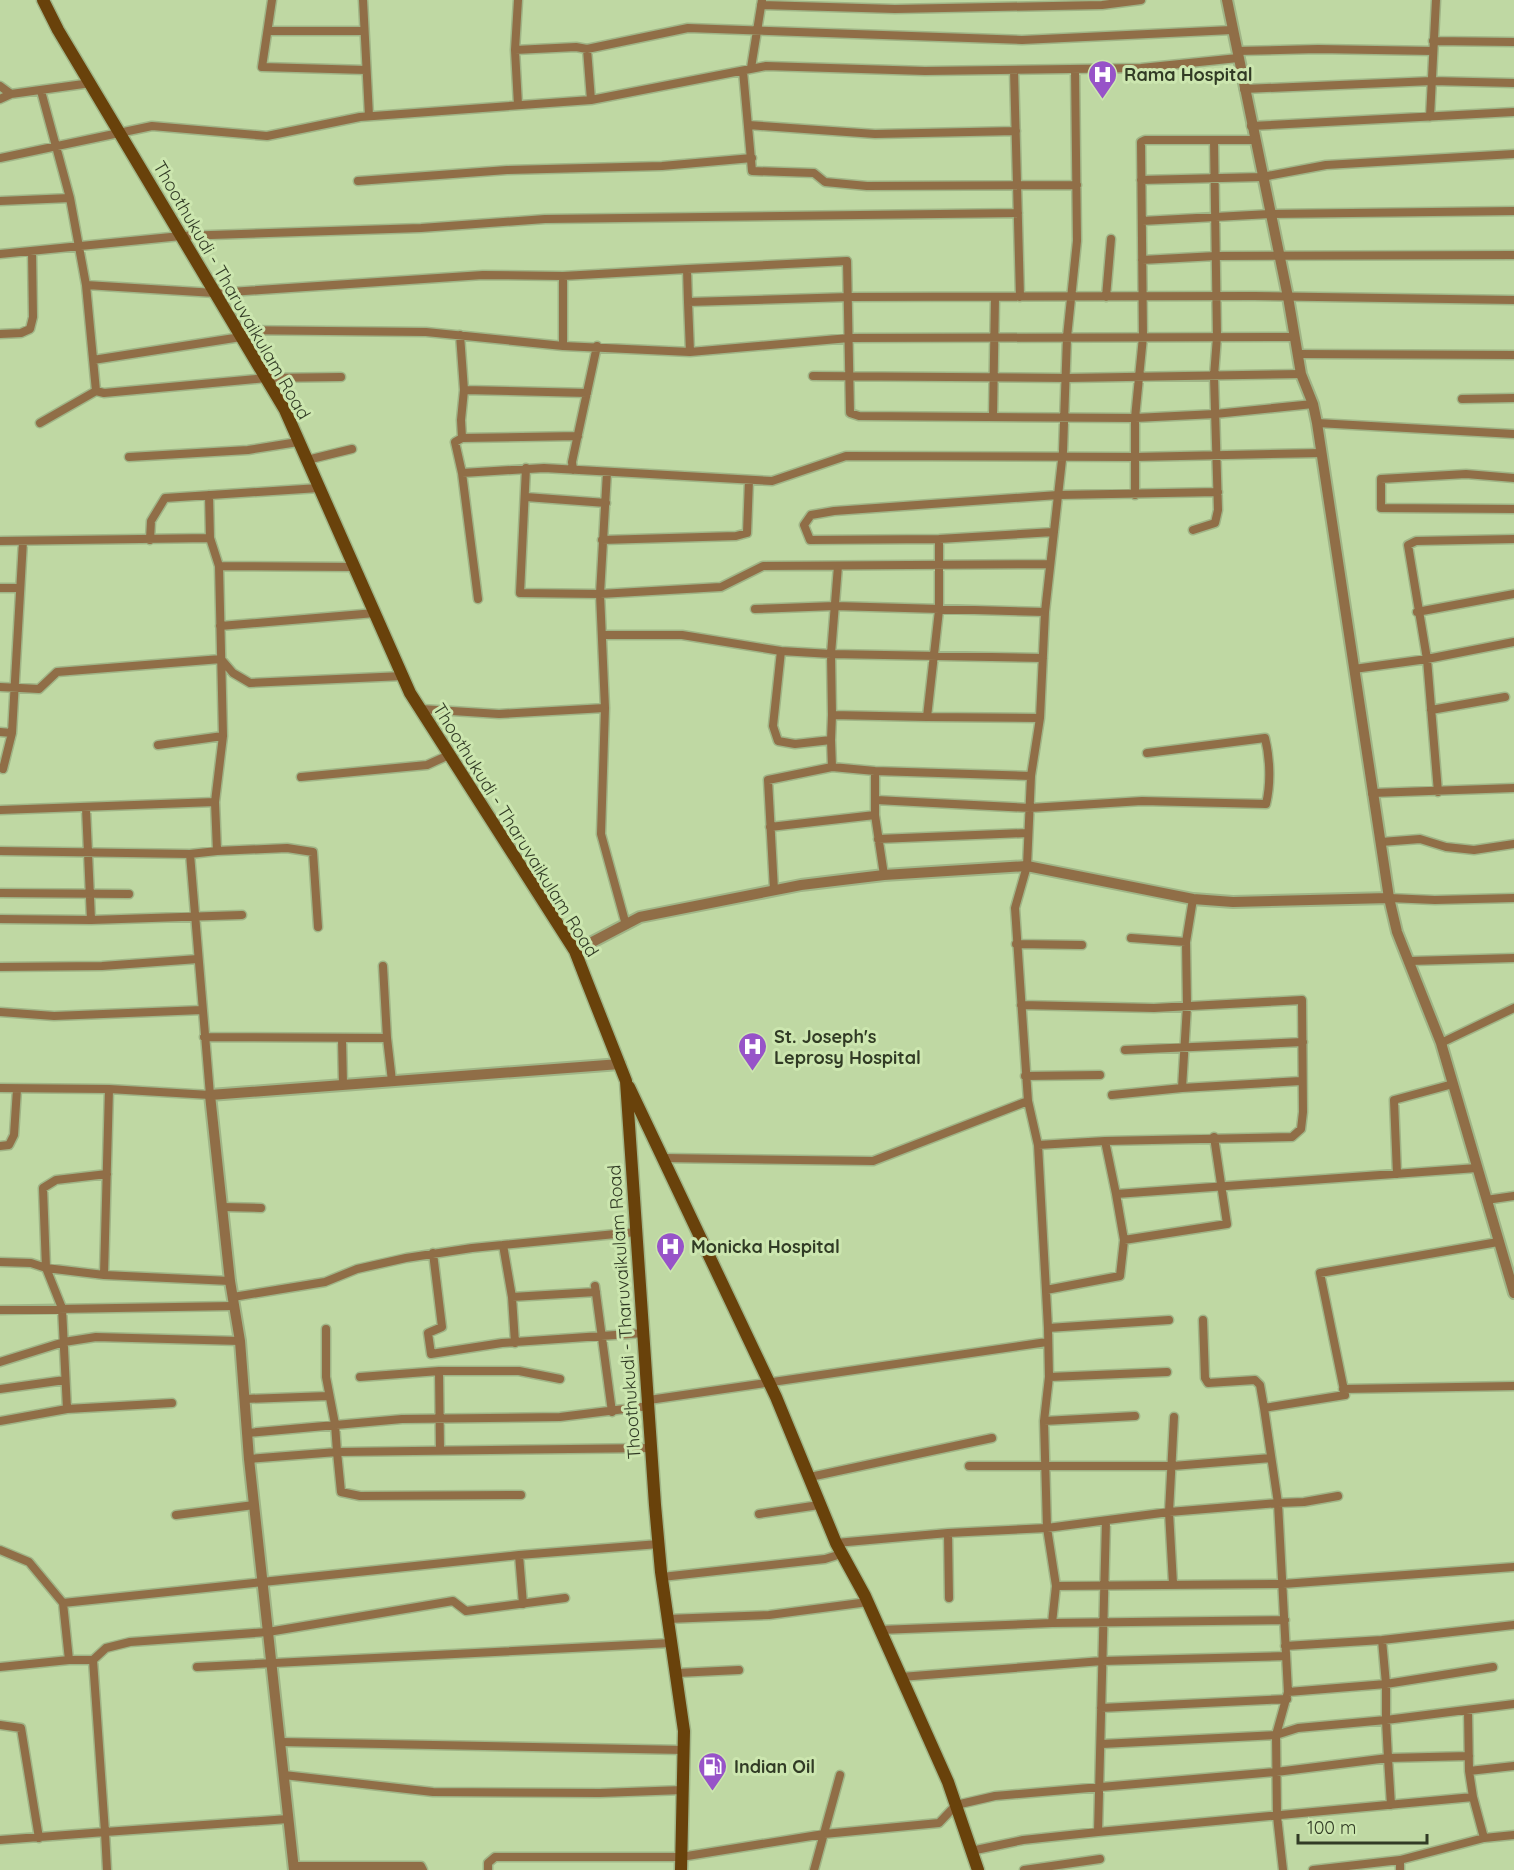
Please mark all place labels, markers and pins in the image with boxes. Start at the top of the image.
hospital icon: Rama Hospital [1087,58,1119,100]
place label: Rama Hospital [1124,63,1253,86]
place label: St. Joseph's Leprosy Hospital [774,1025,921,1069]
hospital icon: St. Joseph's Leprosy Hospital [737,1030,769,1072]
hospital icon: Monicka Hospital [654,1230,686,1272]
place label: Monicka Hospital [691,1235,840,1258]
fuel station icon: Indian Oil [697,1750,729,1792]
place label: Indian Oil [734,1755,815,1778]

